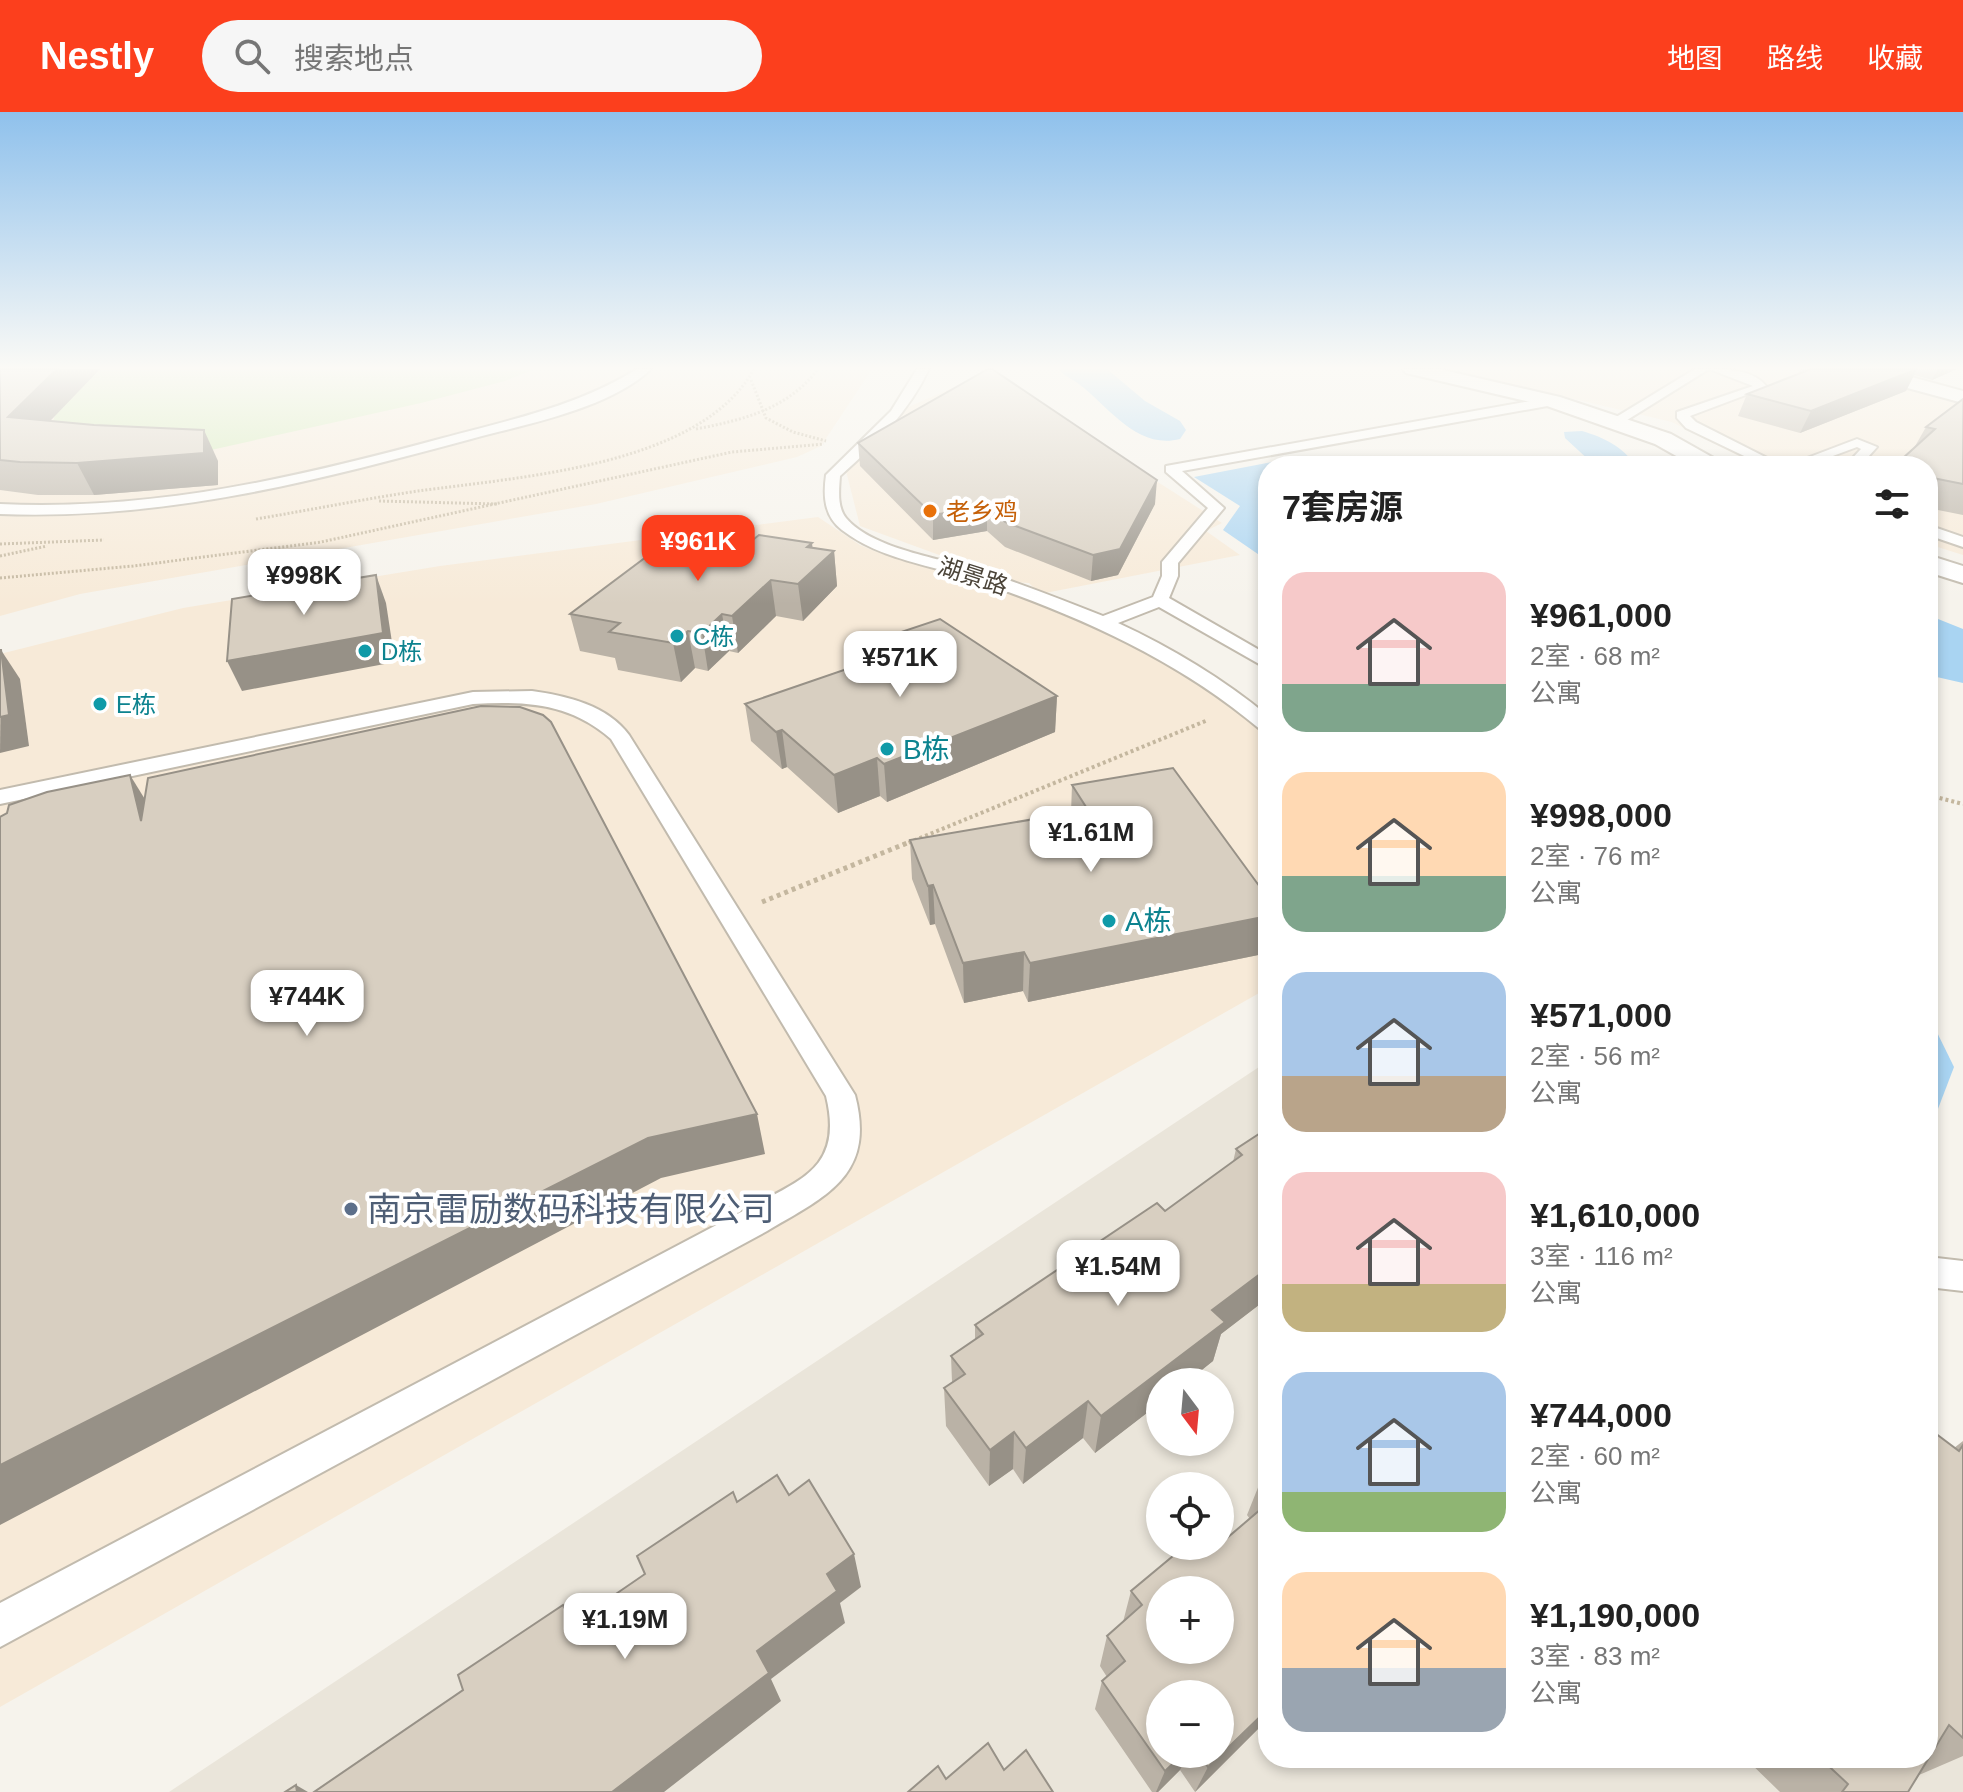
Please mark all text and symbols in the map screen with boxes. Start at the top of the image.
search box [202,20,762,92]
icon: search [230,34,274,78]
text: Nestly [40,35,154,77]
text: 搜索地点 [294,42,414,75]
text: 地图 [1667,43,1723,74]
text: 路线 [1767,43,1823,74]
text: 收藏 [1867,43,1923,74]
icon: filters [1870,482,1914,526]
text: 7套房源 [1282,488,1403,526]
place label: 老乡鸡 [946,498,1018,525]
marker: 老乡鸡 [921,502,939,520]
pin: ¥961K [642,515,754,583]
text: ¥961K [660,526,736,556]
pin: ¥998K [248,549,360,617]
street label: 湖景路 [935,552,1011,600]
text: ¥998K [266,560,342,590]
text: ¥961,000 [1530,596,1672,634]
icon: home [1346,604,1442,700]
place label: C栋 [693,623,734,650]
marker: C栋 [668,627,686,645]
pin: ¥571K [844,631,956,699]
place label: D栋 [381,638,422,665]
text: 2室 · 68 m² [1530,641,1660,671]
marker: D栋 [356,642,374,660]
text: ¥571K [862,642,938,672]
text: 公寓 [1530,678,1582,708]
place label: E栋 [116,691,156,718]
marker: E栋 [91,695,109,713]
place label: B栋 [903,734,950,765]
marker: B栋 [878,740,896,758]
text: ¥998,000 [1530,796,1672,834]
icon: home [1346,804,1442,900]
pin: ¥1.61M [1026,806,1156,874]
text: ¥1.61M [1048,817,1134,847]
text: 2室 · 76 m² [1530,841,1660,871]
text: 公寓 [1530,878,1582,908]
place label: A栋 [1125,906,1172,937]
marker: A栋 [1100,912,1118,930]
pin: ¥744K [251,970,363,1038]
text: ¥744K [269,981,345,1011]
text: ¥571,000 [1530,996,1672,1034]
icon: home [1346,1004,1442,1100]
text: 2室 · 56 m² [1530,1041,1660,1071]
text: 公寓 [1530,1078,1582,1108]
place label: 南京雷励数码科技有限公司 [367,1190,775,1228]
text: ¥1,610,000 [1530,1196,1700,1234]
marker: 南京雷励数码科技有限公司 [342,1200,360,1218]
icon: home [1346,1204,1442,1300]
pin: ¥1.54M [1053,1240,1183,1308]
text: 3室 · 116 m² [1530,1241,1673,1271]
text: ¥1.54M [1075,1251,1161,1281]
text: 公寓 [1530,1278,1582,1308]
north arrow [1146,1368,1234,1456]
map controls [1146,1368,1234,1768]
text: ¥744,000 [1530,1396,1672,1434]
icon: home [1346,1404,1442,1500]
text: 2室 · 60 m² [1530,1441,1660,1471]
button: locate [1146,1472,1234,1560]
text: 公寓 [1530,1478,1582,1508]
button: + [1146,1576,1234,1664]
pin: ¥1.19M [560,1593,690,1661]
text: ¥1,190,000 [1530,1596,1700,1634]
text: ¥1.19M [582,1604,668,1634]
icon: home [1346,1604,1442,1700]
text: 3室 · 83 m² [1530,1641,1660,1671]
text: 公寓 [1530,1678,1582,1708]
button: − [1146,1680,1234,1768]

